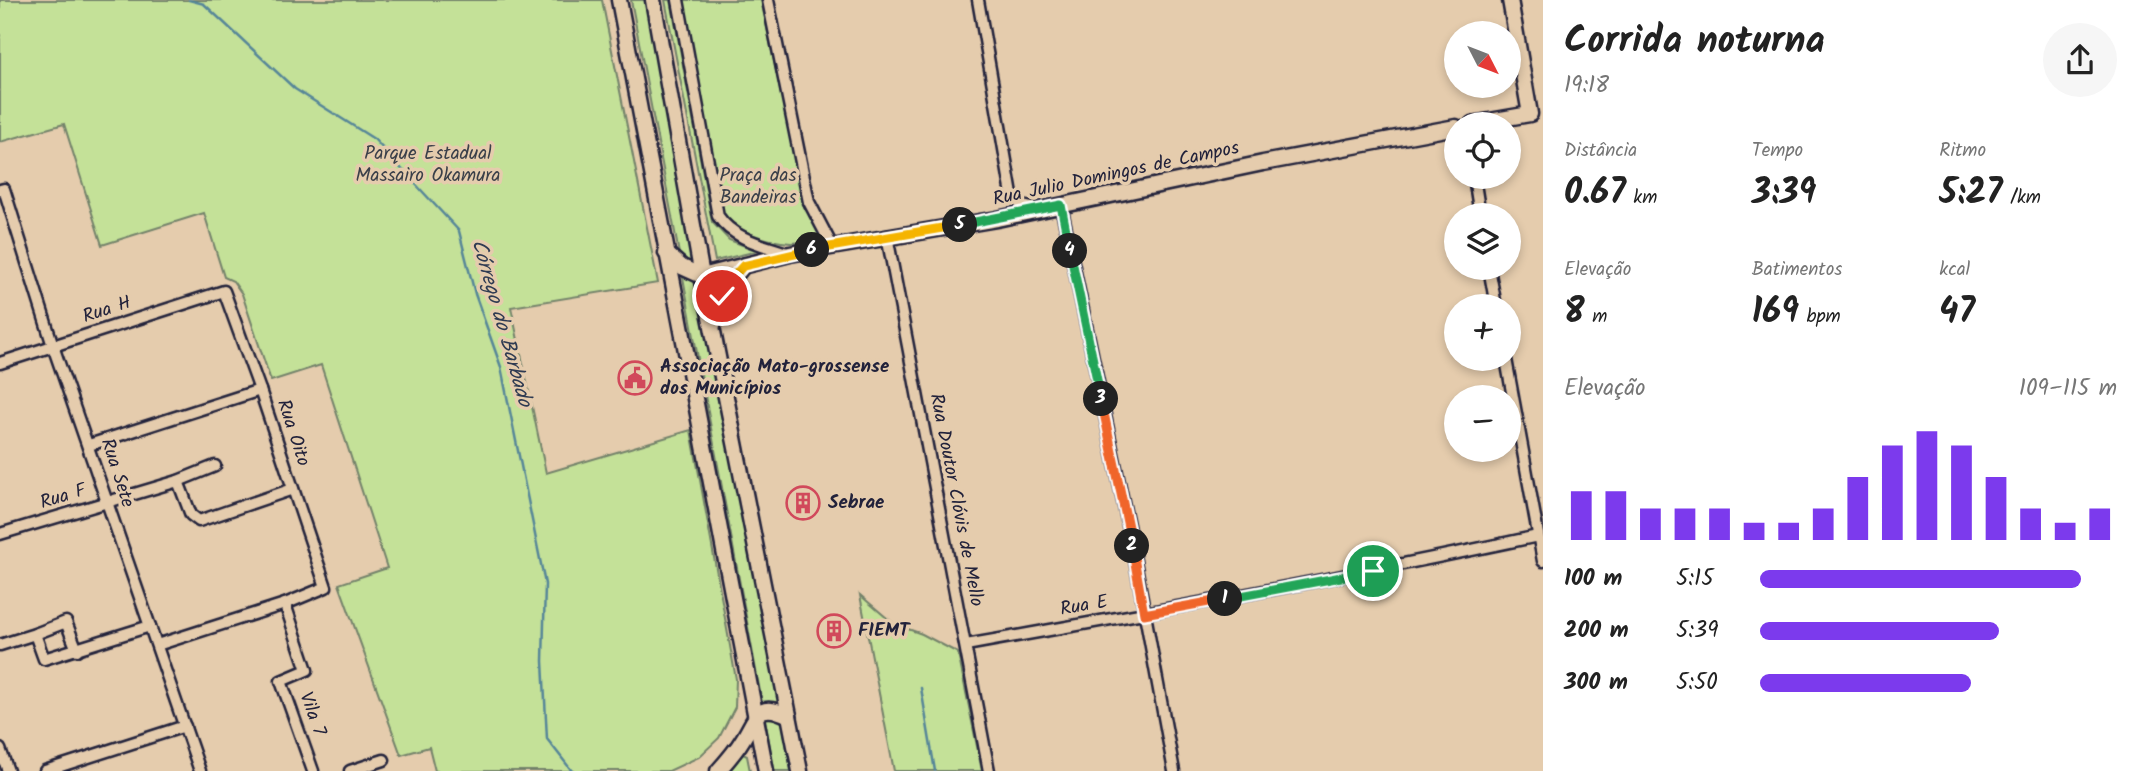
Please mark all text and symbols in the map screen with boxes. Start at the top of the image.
text: Corrida noturna [1564,12,1825,72]
north arrow [1444,21,1521,98]
map controls [1444,21,1521,462]
button: share [2043,23,2117,97]
text: 19:18 [1564,68,1609,104]
button: locate [1444,112,1521,189]
street label: Rua Julio Domingos de Campos [990,133,1242,215]
text: Distância [1564,136,1637,166]
text: Tempo [1752,136,1803,166]
text: Ritmo [1939,136,1986,166]
park label: Parque Estadual Massairo Okamura [356,139,500,191]
park label: Praça das Bandeiras [719,161,797,213]
text: 0.67 [1564,166,1626,222]
text: 3:39 [1752,166,1816,222]
text: 5:27 [1939,166,2003,222]
text: km [1626,183,1657,213]
text: /km [2003,183,2041,213]
button: layers [1444,203,1521,280]
pin: 5 [942,208,978,243]
text: 5 [955,209,964,239]
pin: 6 [794,232,830,268]
pin: 4 [1052,233,1088,268]
text: 6 [806,234,817,264]
water label: Córrego do Barbado [461,235,541,412]
text: 4 [1064,235,1075,265]
text: Elevação [1564,255,1631,285]
text: Batimentos [1752,255,1842,285]
text: kcal [1939,255,1970,285]
pin [692,266,752,326]
icon: check [703,277,741,315]
text: 8 [1564,285,1585,341]
text: 169 [1752,285,1799,341]
text: 47 [1939,285,1975,341]
street label: Rua H [79,288,135,332]
button: + [1444,294,1521,371]
text: m [1585,302,1607,332]
text: bpm [1799,302,1841,332]
place label: Associação Mato-grossense dos Municípios [660,352,889,404]
public building icon: Associação Mato-grossense dos Municípios [616,359,654,397]
text: Elevação [1564,371,1646,407]
text: 109–115 m [2019,371,2117,407]
pin: 3 [1084,382,1118,416]
text: 3 [1095,383,1106,413]
button: − [1444,385,1521,462]
street label: Rua Doutor Clóvis de Mello [921,391,991,609]
street label: Rua Oito [268,396,318,470]
street label: Rua Sete [92,434,142,512]
street label: Rua F [36,475,92,518]
building icon: Sebrae [784,484,822,522]
place label: Sebrae [828,488,884,518]
pin: 2 [1114,528,1150,564]
text: 2 [1126,530,1137,560]
pin [1343,541,1403,601]
icon: arrive [1354,552,1392,590]
text: 100 m [1564,561,1622,597]
text: 5:15 [1676,561,1714,597]
pin: 1 [1208,582,1242,616]
text: 1 [1222,583,1227,613]
street label: Rua E [1058,587,1111,625]
building icon: FIEMT [815,612,853,650]
text: 200 m [1564,613,1629,649]
text: 5:39 [1676,613,1718,649]
place label: FIEMT [858,616,911,646]
text: 300 m [1564,665,1628,701]
text: 5:50 [1676,665,1718,701]
street label: Vila 7 [290,688,334,741]

